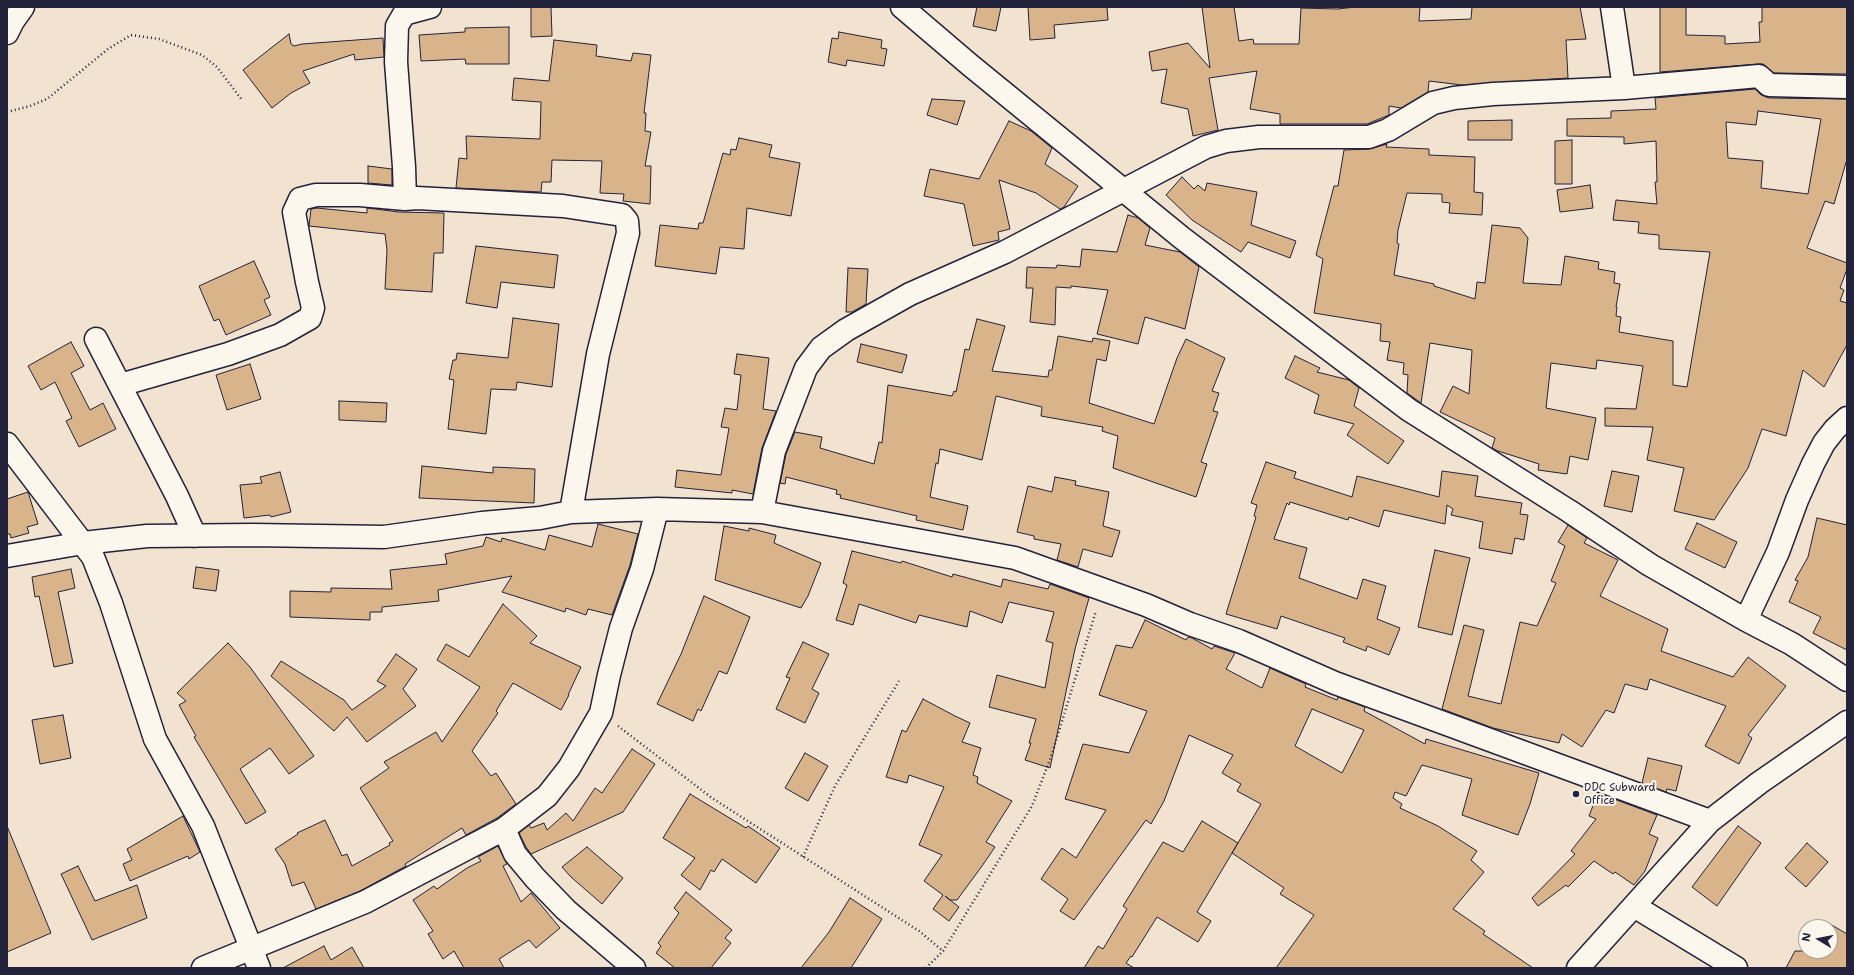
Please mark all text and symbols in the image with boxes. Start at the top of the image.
place label: DDC Subward Office [1584,781,1656,807]
marker: DDC Subward Office [1571,789,1581,799]
north arrow [1798,919,1838,959]
text: N [1799,931,1815,943]

